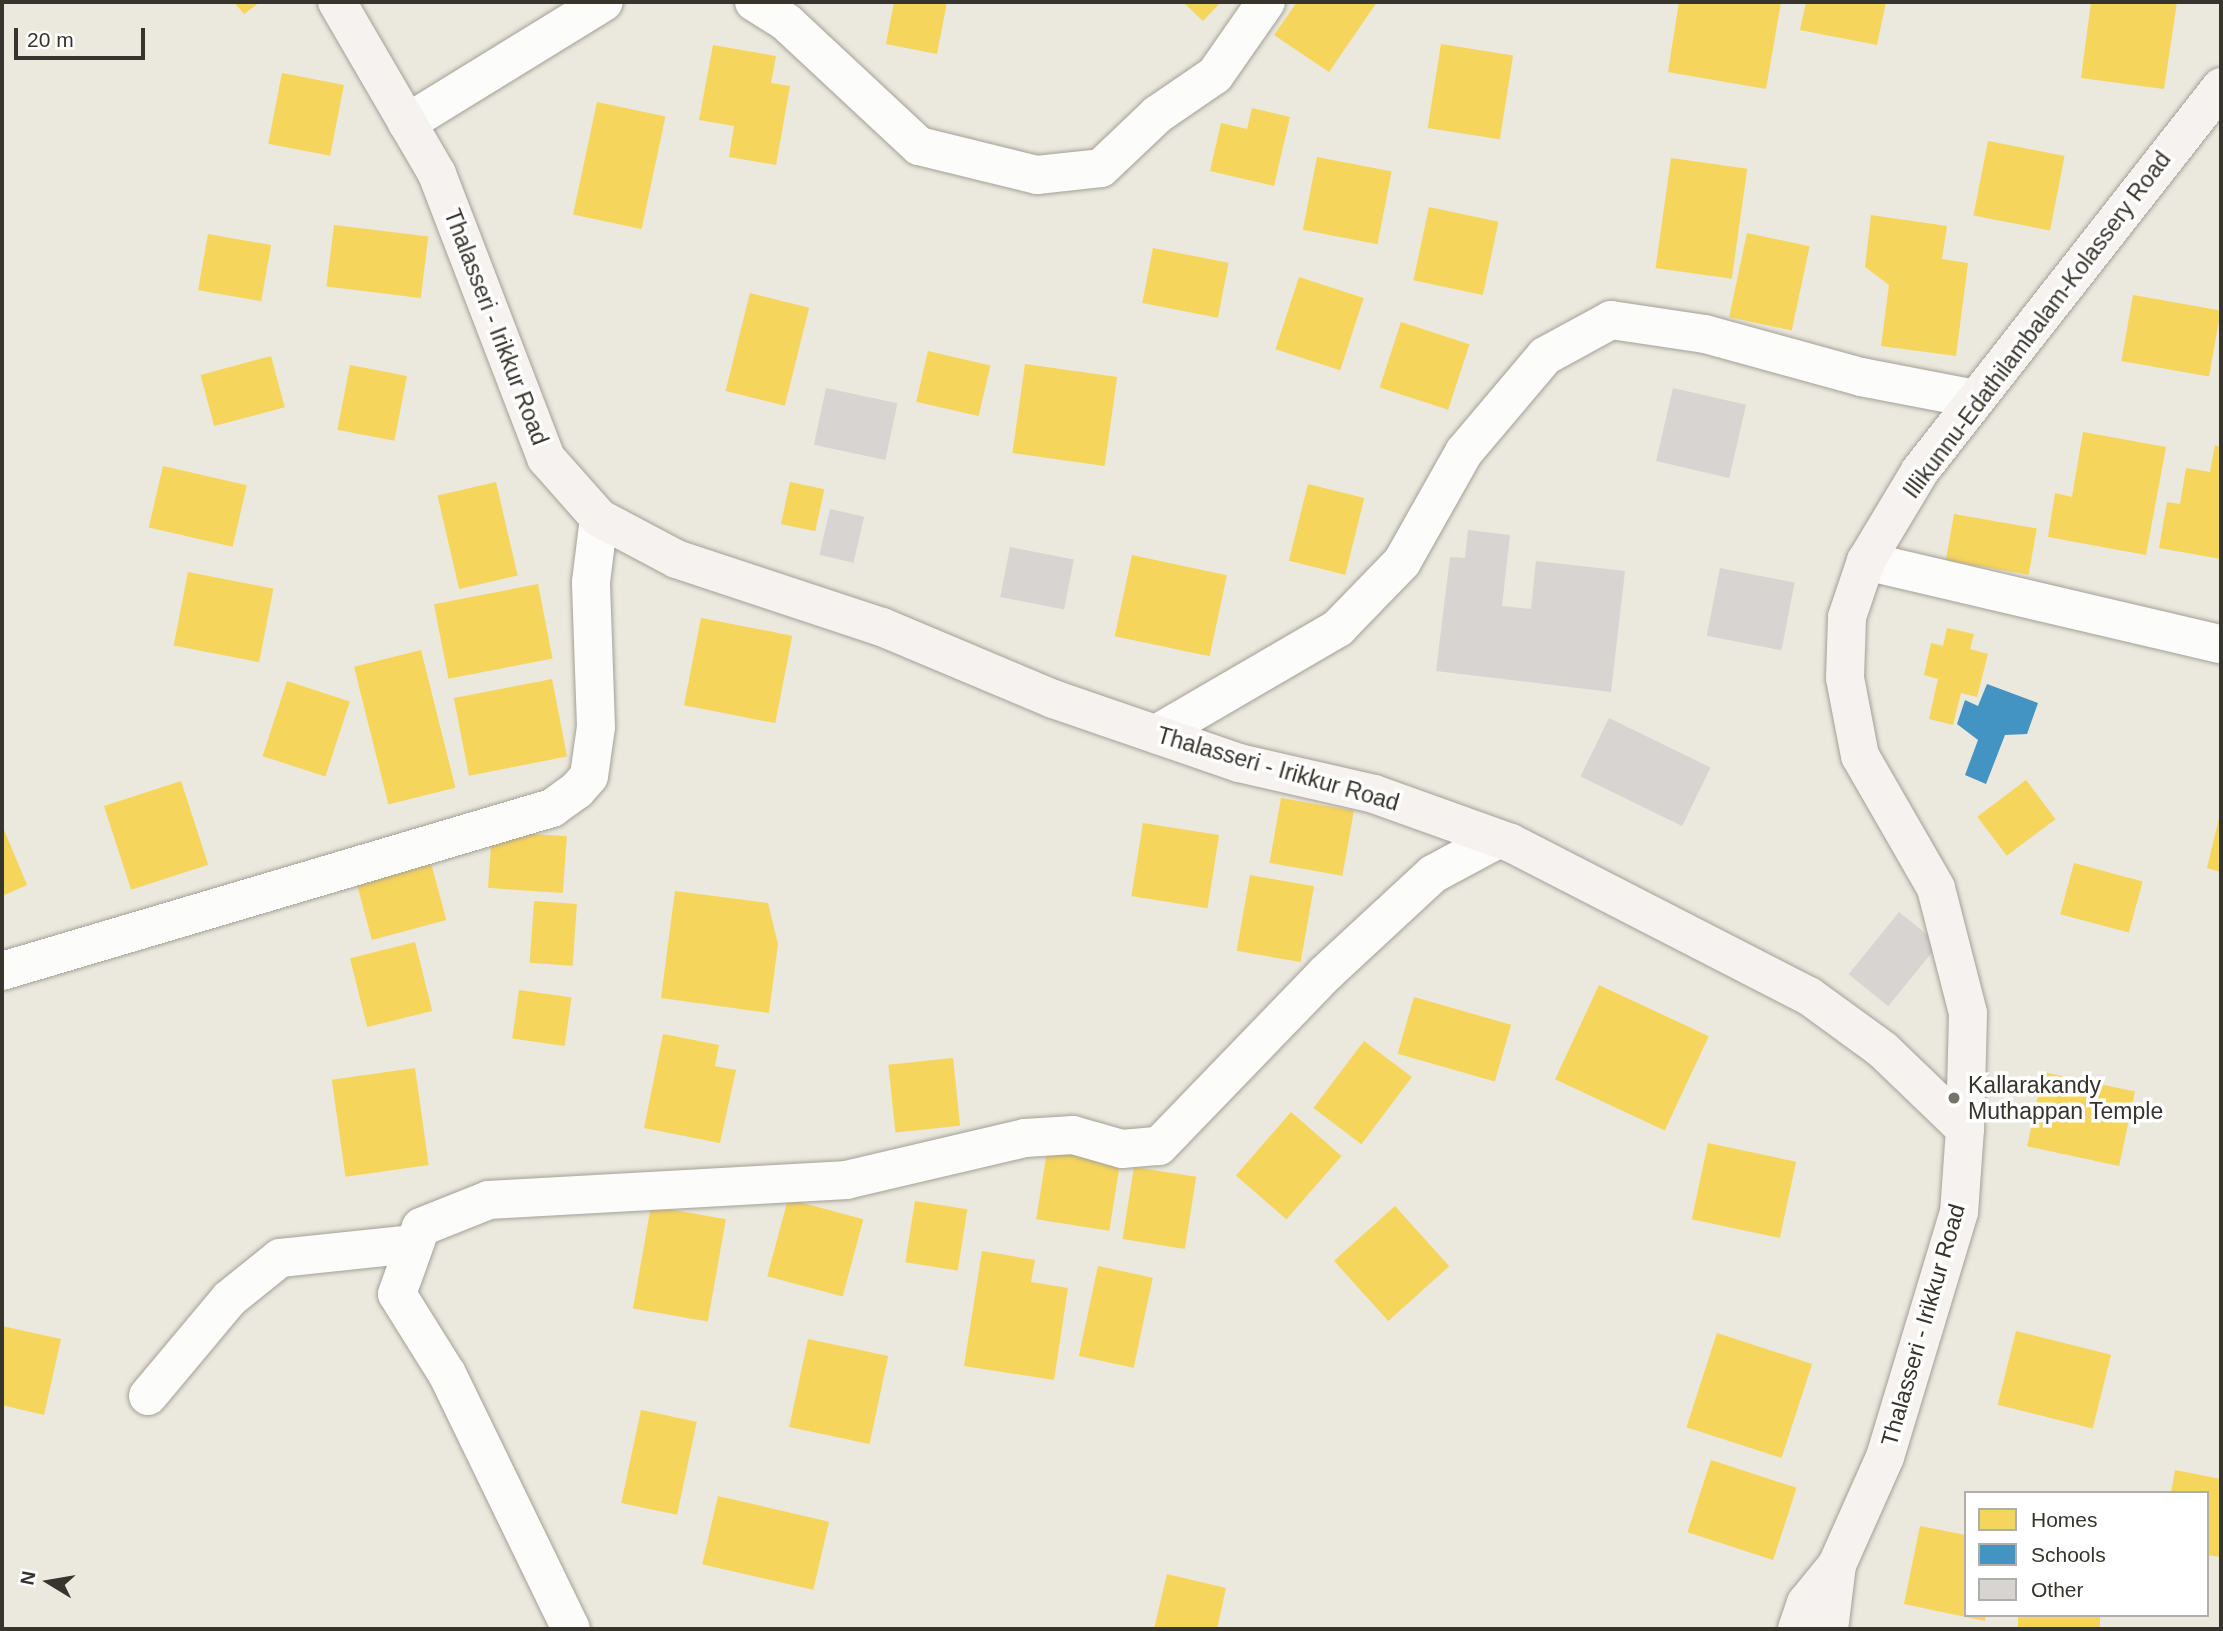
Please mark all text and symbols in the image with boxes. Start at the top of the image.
scale bar [18,14,149,58]
text: 20 m [27,28,74,51]
street label: Illikunnu-Edathilambalam-Kolassery Road [1897,146,2177,504]
street label: Thalasseri - Irikkur Road [438,205,554,449]
street label: Thalasseri - Irikkur Road [1154,721,1402,817]
place label: Kallarakandy Muthappan Temple [1968,1071,2164,1125]
marker: Kallarakandy Muthappan Temple [1946,1090,1962,1106]
street label: Thalasseri - Irikkur Road [1875,1201,1971,1449]
legend [1964,1491,2209,1617]
text: Homes [2031,1508,2098,1531]
text: Schools [2031,1543,2106,1566]
north arrow [14,1547,84,1617]
text: N [16,1569,40,1587]
text: Other [2031,1578,2084,1601]

